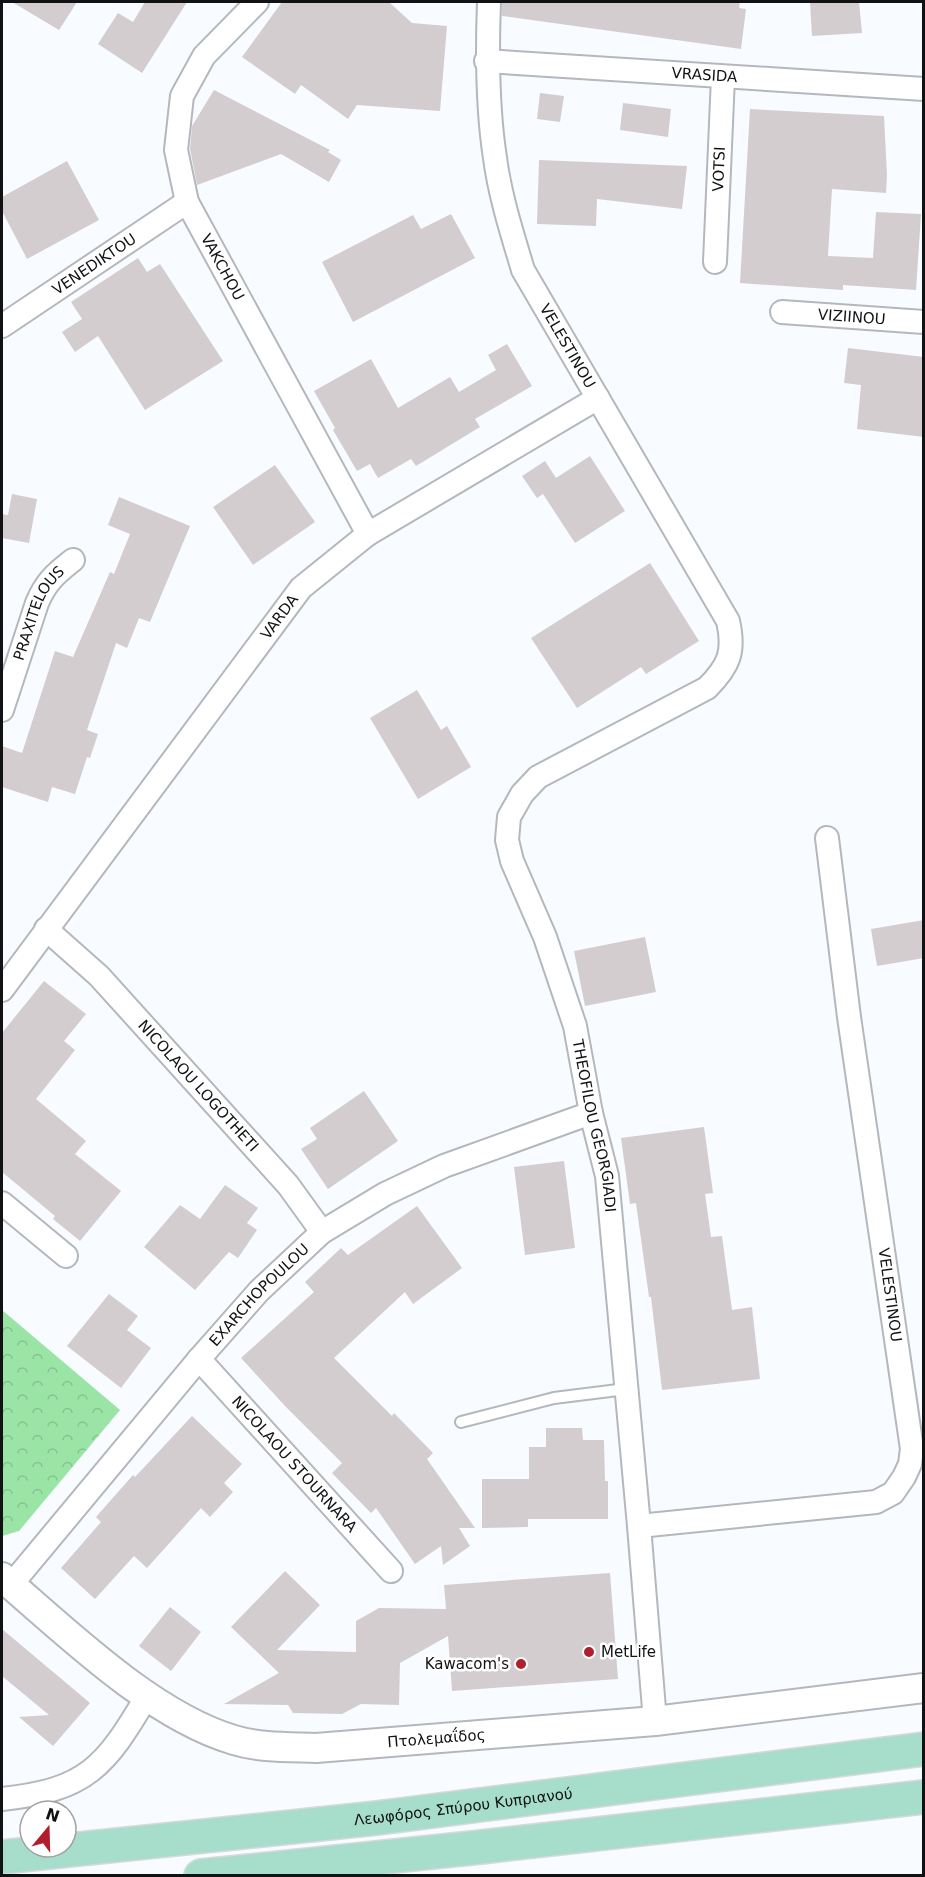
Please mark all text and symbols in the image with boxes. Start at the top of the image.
street label: VRASIDA [671,64,739,86]
street label: VOTSI [709,146,729,192]
street label: VENEDIKTOU [49,230,140,299]
street label: VAKCHOU [197,231,248,304]
street label: VELESTINOU [536,301,599,392]
street label: VIZIINOU [817,306,886,328]
street label: PRAXITELOUS [10,562,68,663]
street label: VARDA [257,590,303,643]
street label: NICOLAOU LOGOTHETI [134,1016,262,1155]
street label: THEOFILOU GEORGIADI [568,1037,619,1213]
street label: EXARCHOPOULOU [206,1240,313,1350]
street label: VELESTINOU [874,1247,906,1343]
street label: NICOLAOU STOURNARA [228,1392,361,1537]
place label: MetLife [601,1643,656,1661]
marker: MetLife [582,1645,596,1659]
place label: Kawacom's [425,1655,509,1673]
marker: Kawacom's [514,1657,528,1671]
street label: Πτολεμαΐδος [387,1726,486,1751]
street label: Λεωφόρος Σπύρου Κυπριανού [353,1784,574,1829]
north arrow [18,1799,78,1859]
text: N [43,1804,62,1826]

